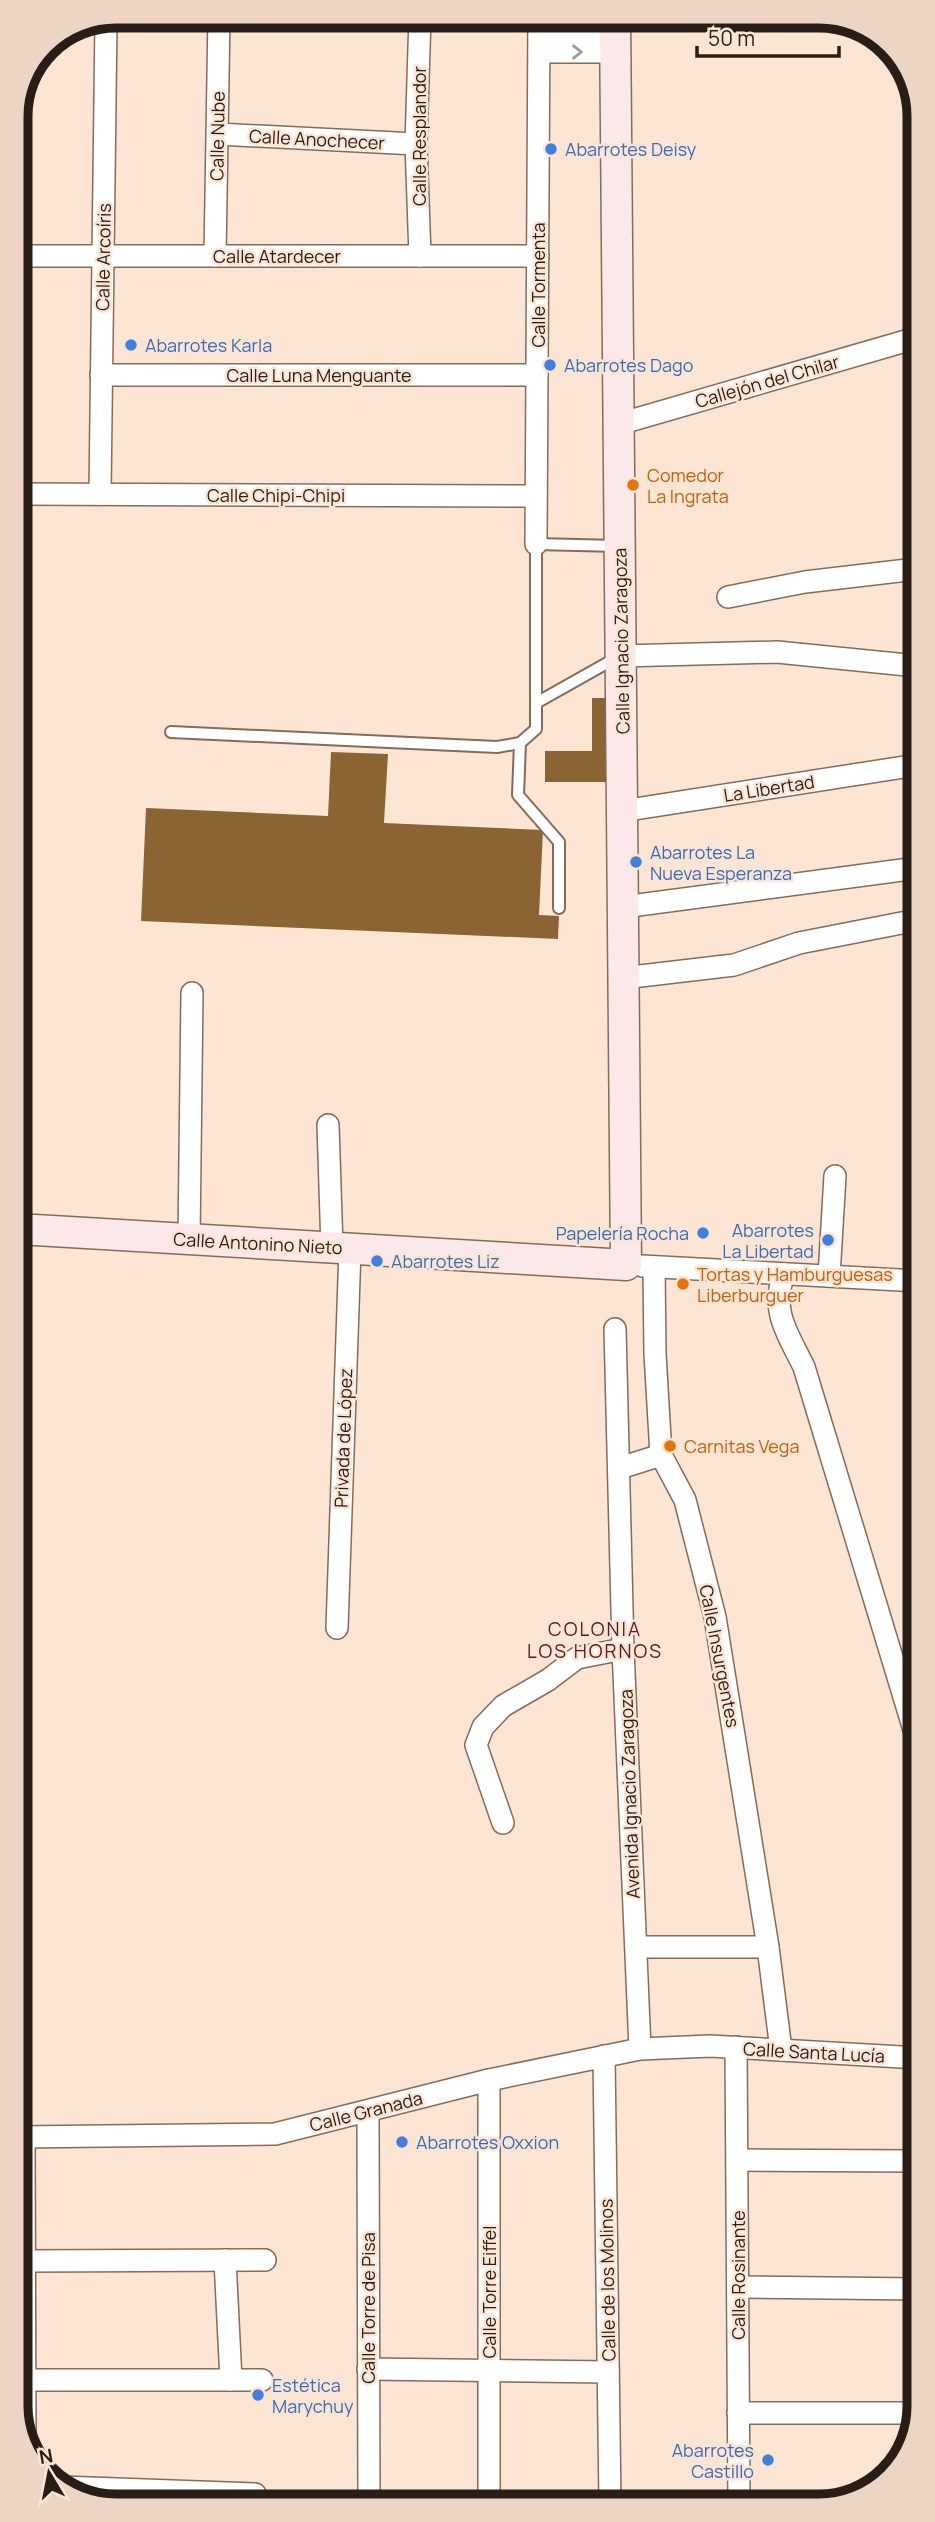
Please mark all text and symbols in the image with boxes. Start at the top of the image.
scale bar [697,14,839,58]
text: 50 m [708,24,755,52]
one-way arrow [572,44,583,60]
street label: Calle Resplandor [407,65,431,206]
street label: Calle Nube [204,91,230,181]
street label: Calle Anochecer [248,123,386,155]
place label: Abarrotes Deisy [565,137,697,161]
marker: Abarrotes Deisy [543,141,559,157]
street label: Calle Arcoíris [90,203,116,311]
street label: Calle Tormenta [526,222,550,348]
street label: Calle Atardecer [213,244,341,268]
place label: Abarrotes Karla [145,333,272,357]
marker: Abarrotes Karla [123,337,139,353]
street label: Callejón del Chilar [692,349,842,413]
place label: Abarrotes Dago [564,353,693,377]
marker: Abarrotes Dago [542,357,558,373]
street label: Calle Luna Menguante [226,363,412,387]
place label: Comedor La Ingrata [647,463,729,508]
marker: Comedor La Ingrata [625,477,641,493]
street label: Calle Chipi-Chipi [207,483,345,507]
street label: Calle Ignacio Zaragoza [607,548,635,734]
street label: La Libertad [722,769,816,807]
place label: Abarrotes La Nueva Esperanza [650,840,792,885]
marker: Abarrotes La Nueva Esperanza [628,854,644,870]
place label: Abarrotes La Libertad [722,1218,814,1263]
place label: Papelería Rocha [556,1221,689,1245]
marker: Papelería Rocha [695,1225,711,1241]
street label: Calle Antonino Nieto [173,1227,343,1259]
marker: Abarrotes La Libertad [820,1232,836,1248]
place label: Abarrotes Liz [391,1249,500,1273]
marker: Abarrotes Liz [369,1253,385,1269]
place label: Tortas y Hamburguesas Liberburguer [697,1262,893,1307]
marker: Tortas y Hamburguesas Liberburguer [675,1276,691,1292]
street label: Privada de López [329,1368,357,1508]
place label: Carnitas Vega [684,1434,799,1458]
marker: Carnitas Vega [662,1438,678,1454]
street label: Calle Insurgentes [694,1583,746,1729]
district label: COLONIA LOS HORNOS [527,1616,663,1664]
street label: Avenida Ignacio Zaragoza [613,1689,645,1899]
street label: Calle Santa Lucía [743,2036,885,2068]
street label: Calle Granada [307,2085,425,2137]
place label: Abarrotes Oxxion [416,2130,559,2154]
marker: Abarrotes Oxxion [394,2134,410,2150]
street label: Calle de los Molinos [594,2198,620,2362]
street label: Calle Rosinante [726,2210,750,2340]
street label: Calle Torre Eiffel [477,2225,501,2359]
street label: Calle Torre de Pisa [356,2232,380,2384]
place label: Estética Marychuy [272,2373,354,2418]
marker: Estética Marychuy [250,2387,266,2403]
north arrow [14,2438,84,2508]
place label: Abarrotes Castillo [672,2438,754,2483]
text: N [37,2442,55,2470]
marker: Abarrotes Castillo [760,2452,776,2468]

